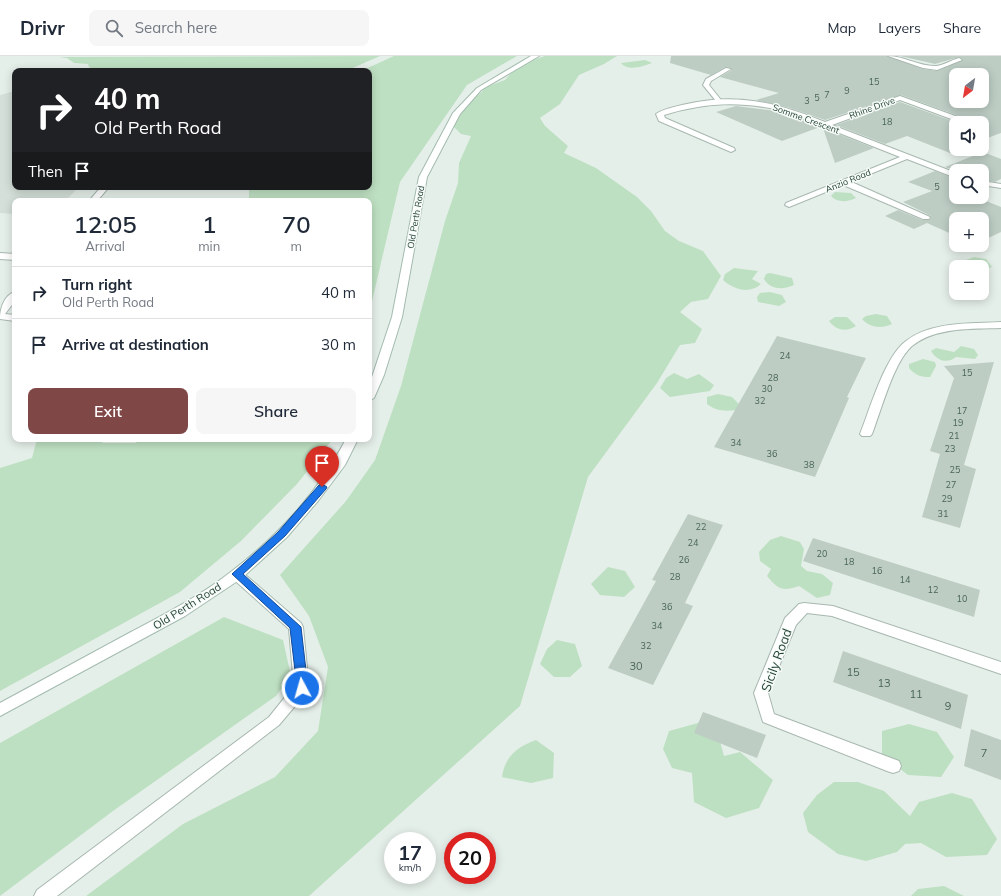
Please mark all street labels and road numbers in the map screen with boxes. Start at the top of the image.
street label: Rhine Drive [847,94,896,121]
street label: Somme Crescent [771,101,841,136]
street label: Anzio Road [823,166,872,195]
street label: Old Perth Road [405,185,426,249]
street label: Old Perth Road [150,579,224,633]
street label: Sicily Road [757,626,795,694]

